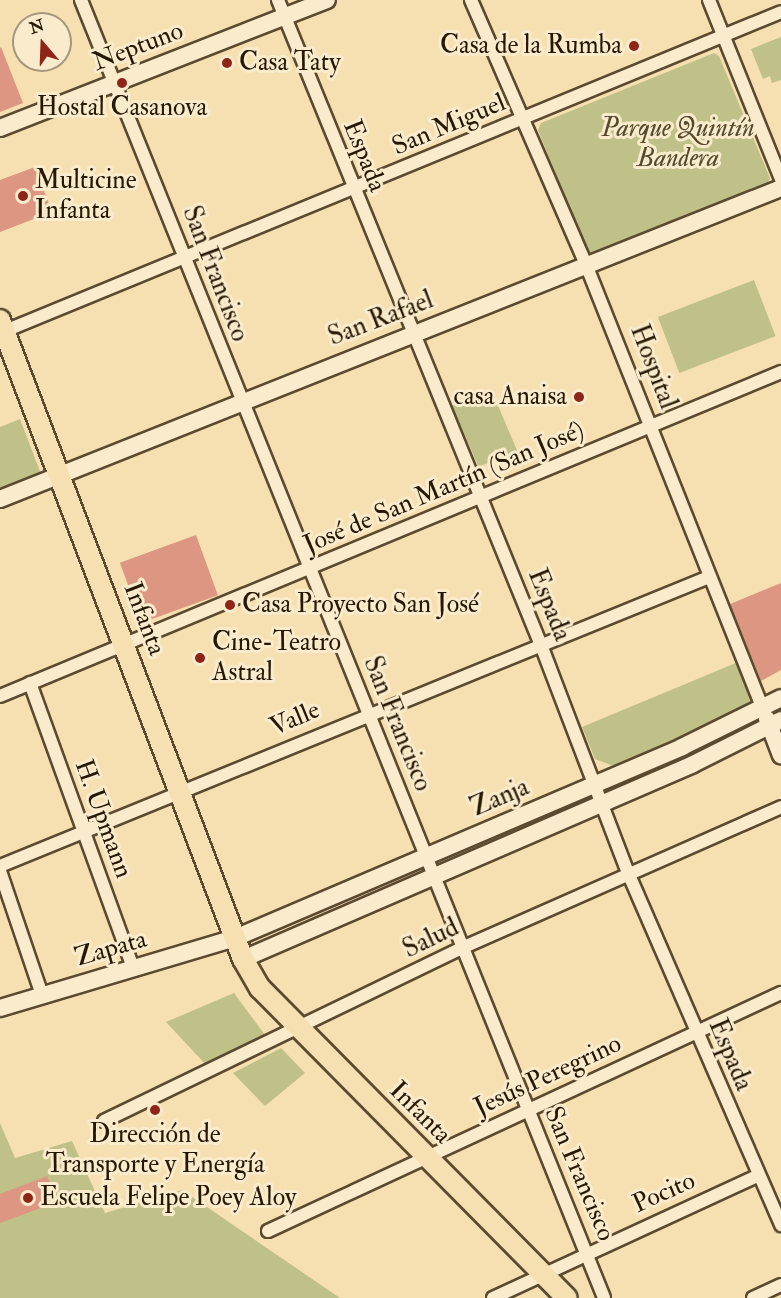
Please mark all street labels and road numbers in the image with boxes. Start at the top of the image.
street label: Neptuno [88,16,188,78]
street label: San Miguel [388,87,510,163]
street label: Espada [335,115,393,197]
street label: San Francisco [175,202,255,346]
street label: San Rafael [324,285,438,353]
street label: Hospital [623,320,683,414]
street label: José de San Martín (San José) [299,415,589,561]
street label: Espada [520,564,578,646]
street label: Infanta [116,578,172,660]
street label: San Francisco [356,652,438,796]
street label: Valle [265,695,325,743]
street label: H. Upmann [67,755,139,883]
street label: Zanja [466,772,534,824]
street label: Salud [398,912,464,966]
street label: Zapata [72,924,150,974]
street label: Espada [701,1014,759,1096]
street label: Jesús Peregrino [469,1028,627,1124]
street label: Infanta [382,1075,458,1151]
street label: San Francisco [537,1102,621,1246]
street label: Pocito [628,1166,700,1220]

